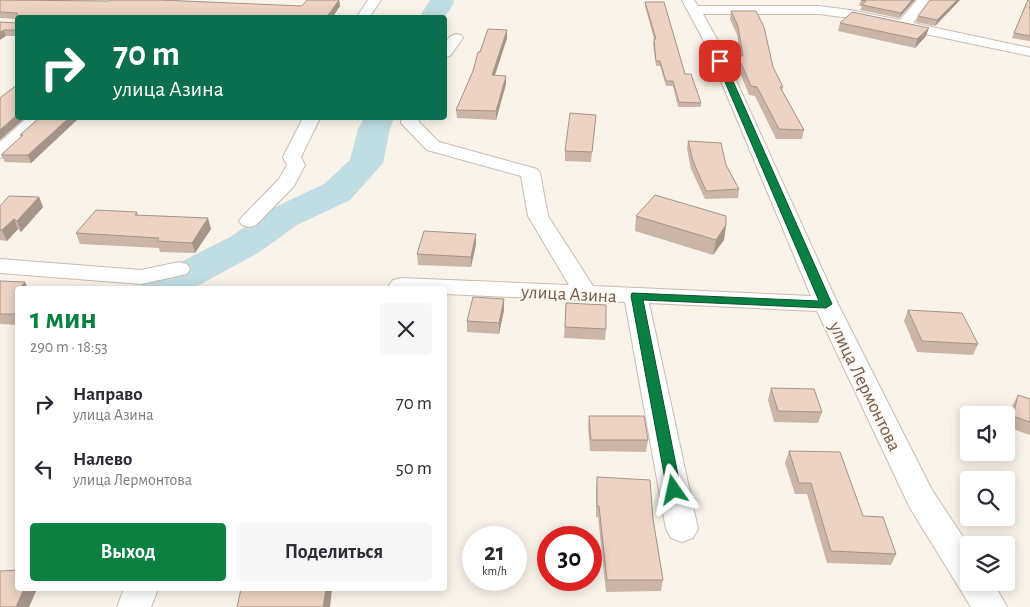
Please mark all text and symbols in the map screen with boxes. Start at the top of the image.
icon: right [30,35,95,100]
text: 70 m [113,37,180,72]
pin [699,40,741,82]
icon: arrive [706,47,734,75]
text: улица Азина [113,78,224,100]
street label: улица Азина [520,282,617,307]
button: close [380,303,432,355]
text: 1 мин [30,304,97,334]
street label: улица Лермонтова [825,318,904,455]
text: 290 m · 18:53 [30,339,108,355]
text: Направо [73,385,143,404]
icon: right [30,390,58,418]
text: 70 m [396,394,432,413]
map controls [960,406,1015,591]
button: sound [960,406,1015,461]
text: улица Азина [73,407,154,423]
text: Налево [73,450,132,469]
icon: left [30,455,58,483]
text: 50 m [396,459,432,478]
position arrow [647,463,699,515]
button: search [960,471,1015,526]
text: улица Лермонтова [73,472,192,488]
button: Выход [30,523,226,581]
button: Поделиться [236,523,432,581]
speed limit sign: 30 [537,526,602,591]
button: layers [960,536,1015,591]
text: 21 [484,540,505,565]
text: km/h [482,565,507,577]

